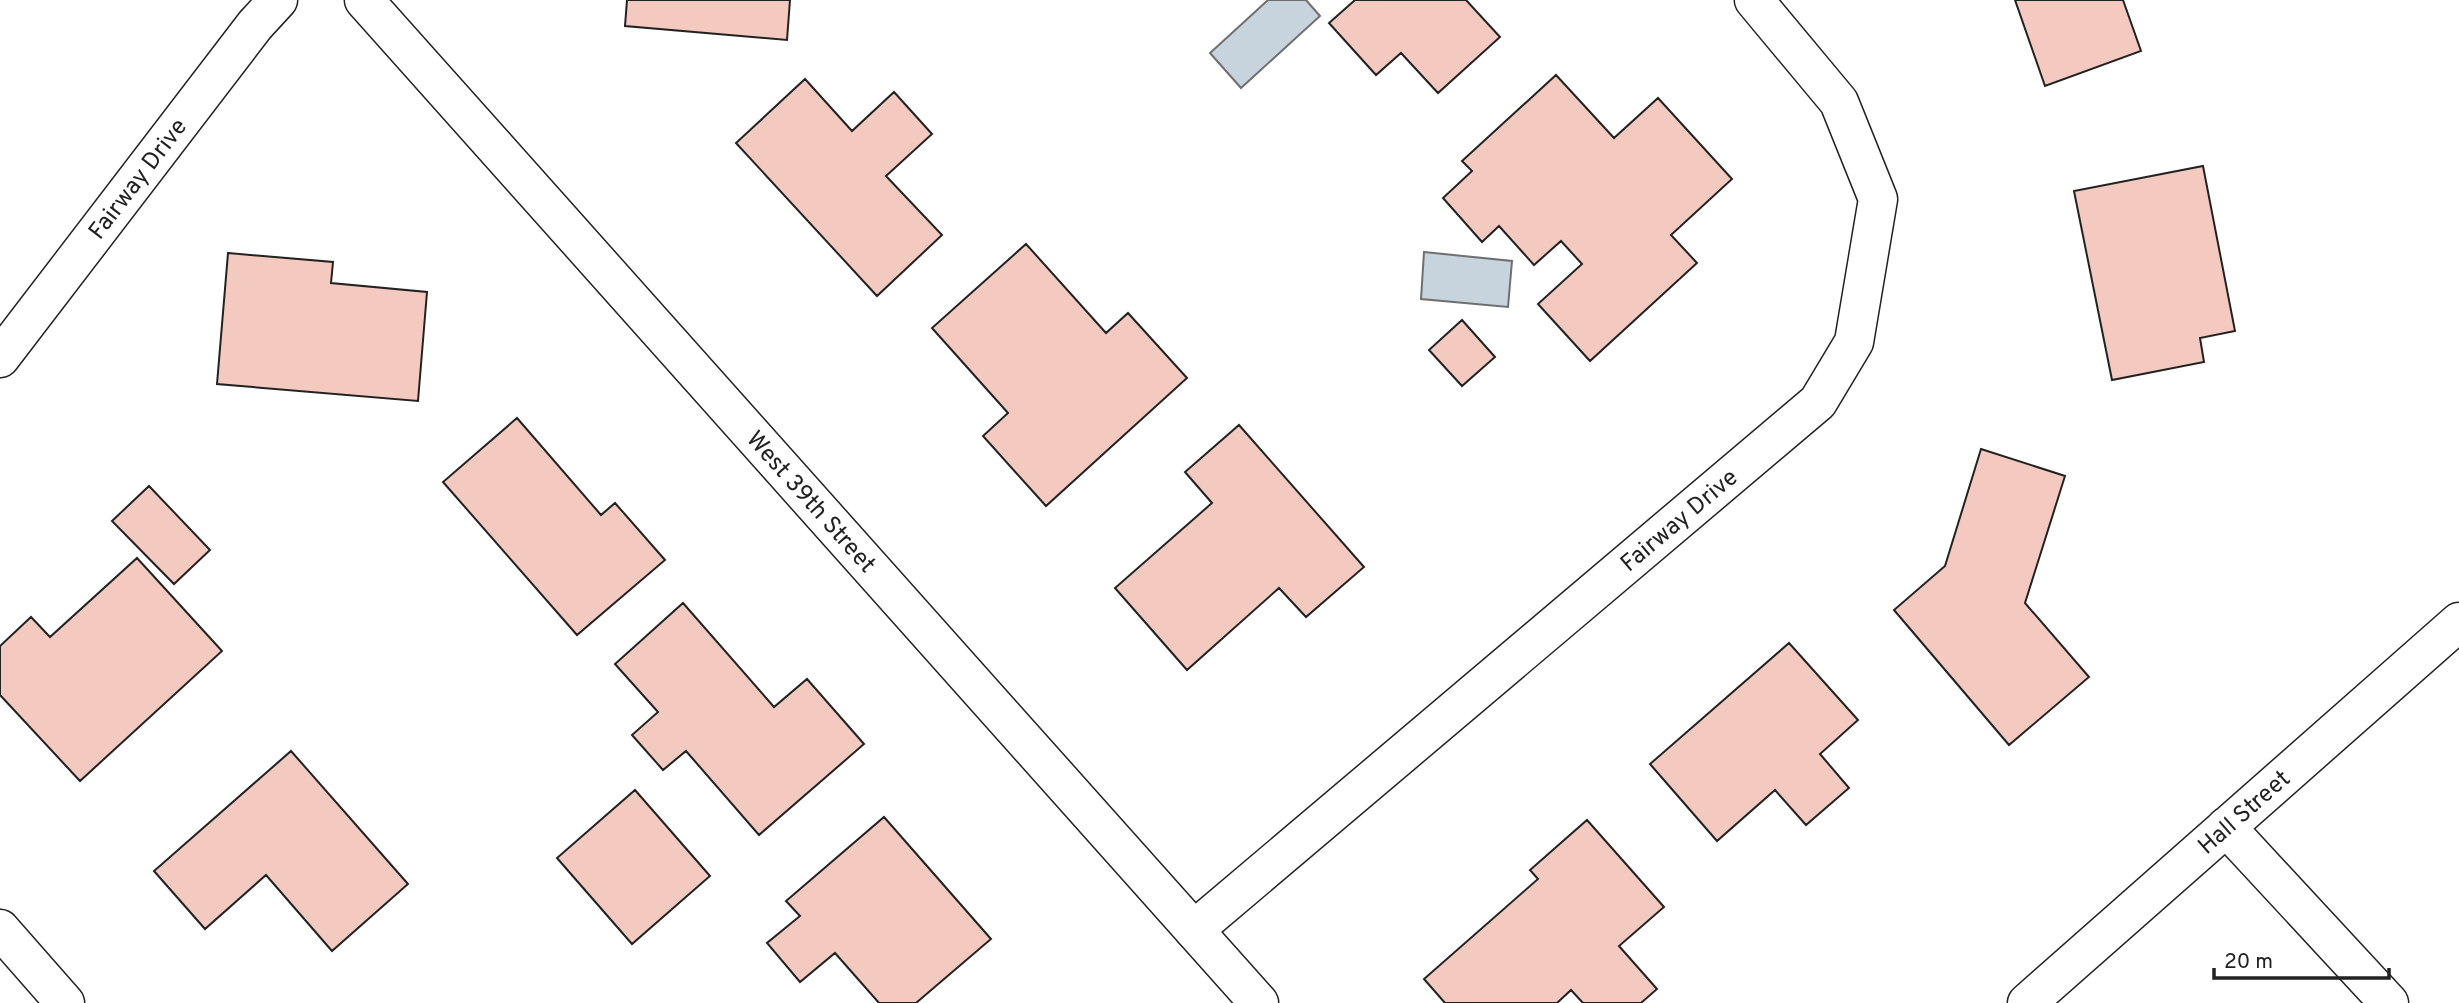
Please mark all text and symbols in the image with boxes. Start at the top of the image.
street label: Fairway Drive [83,113,195,246]
street label: West 39th Street [739,425,881,580]
street label: Fairway Drive [1615,463,1745,579]
street label: Hall Street [2193,765,2297,862]
scale bar [2214,936,2389,980]
text: 20 m [2224,949,2273,976]

